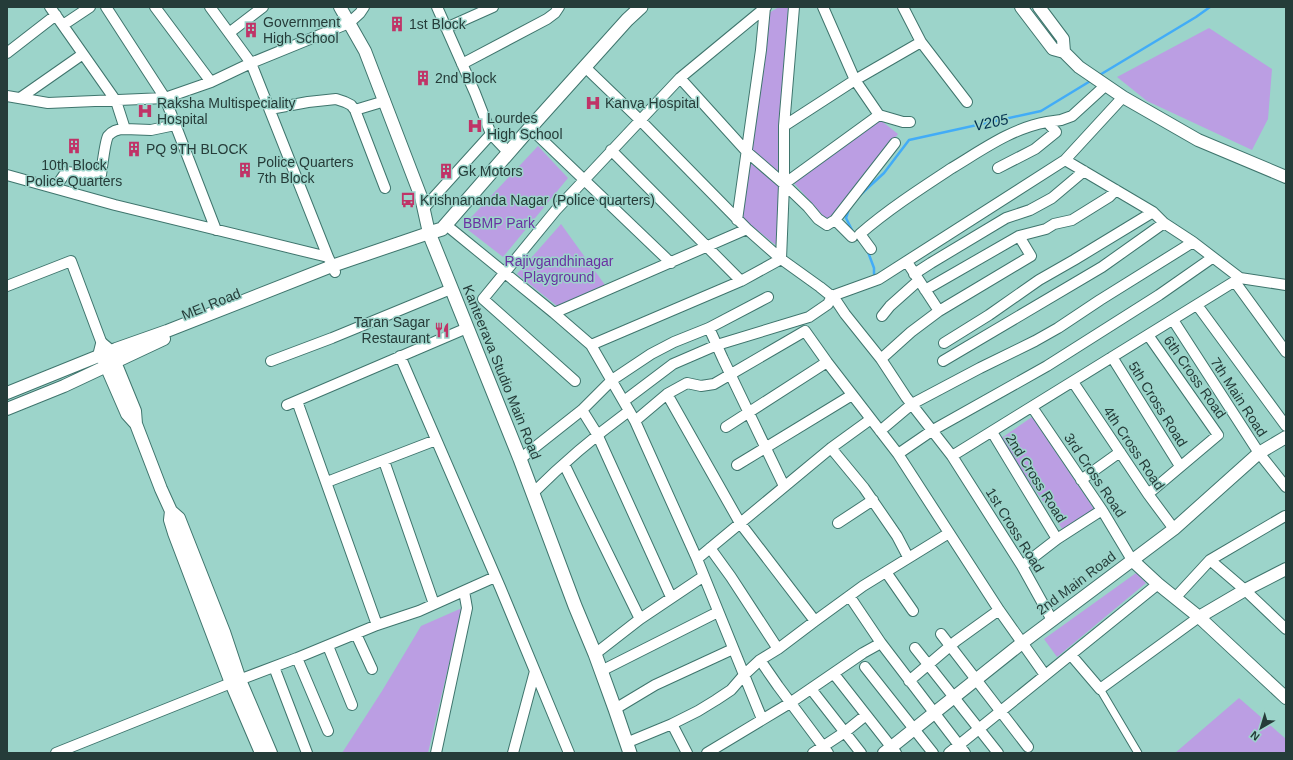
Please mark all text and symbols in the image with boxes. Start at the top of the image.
place label: Government High School [263,14,340,46]
building icon: 1st Block [388,15,406,33]
place label: 1st Block [409,16,467,32]
building icon: Government High School [242,21,260,39]
building icon: 2nd Block [414,69,432,87]
place label: 2nd Block [435,70,497,86]
hospital icon: Kanva Hospital [584,94,602,112]
place label: Raksha Multispeciality Hospital [157,95,296,127]
place label: Kanva Hospital [605,95,699,111]
hospital icon: Raksha Multispeciality Hospital [136,102,154,120]
place label: Lourdes High School [487,110,563,142]
water label: V205 [972,110,1011,134]
hospital icon: Lourdes High School [466,117,484,135]
building icon: 10th Block Police Quarters [65,137,83,155]
building icon: PQ 9TH BLOCK [125,140,143,158]
place label: PQ 9TH BLOCK [146,141,249,157]
place label: Police Quarters 7th Block [257,154,353,186]
place label: 10th Block Police Quarters [26,157,122,189]
building icon: Police Quarters 7th Block [236,161,254,179]
building icon: Gk Motors [437,162,455,180]
place label: Gk Motors [458,163,523,179]
bus stop icon: Krishnananda Nagar (Police quarters) [399,191,417,209]
place label: Krishnananda Nagar (Police quarters) [420,192,655,208]
park label: BBMP Park [463,215,536,231]
park label: Rajivgandhinagar Playground [505,253,614,285]
street label: Kanteerava Studio Main Road [460,282,544,462]
street label: MEI Road [179,285,243,323]
place label: Taran Sagar Restaurant [354,314,430,346]
restaurant icon: Taran Sagar Restaurant [433,321,451,339]
street label: 6th Cross Road [1161,333,1229,421]
street label: 7th Main Road [1207,354,1271,440]
street label: 5th Cross Road [1125,359,1191,449]
street label: 4th Cross Road [1100,403,1168,493]
street label: 3rd Cross Road [1061,430,1129,520]
street label: 2nd Cross Road [1002,431,1070,525]
street label: 1st Cross Road [983,485,1047,575]
street label: 2nd Main Road [1033,548,1119,618]
north arrow [1241,708,1281,748]
text: N [1248,729,1262,743]

